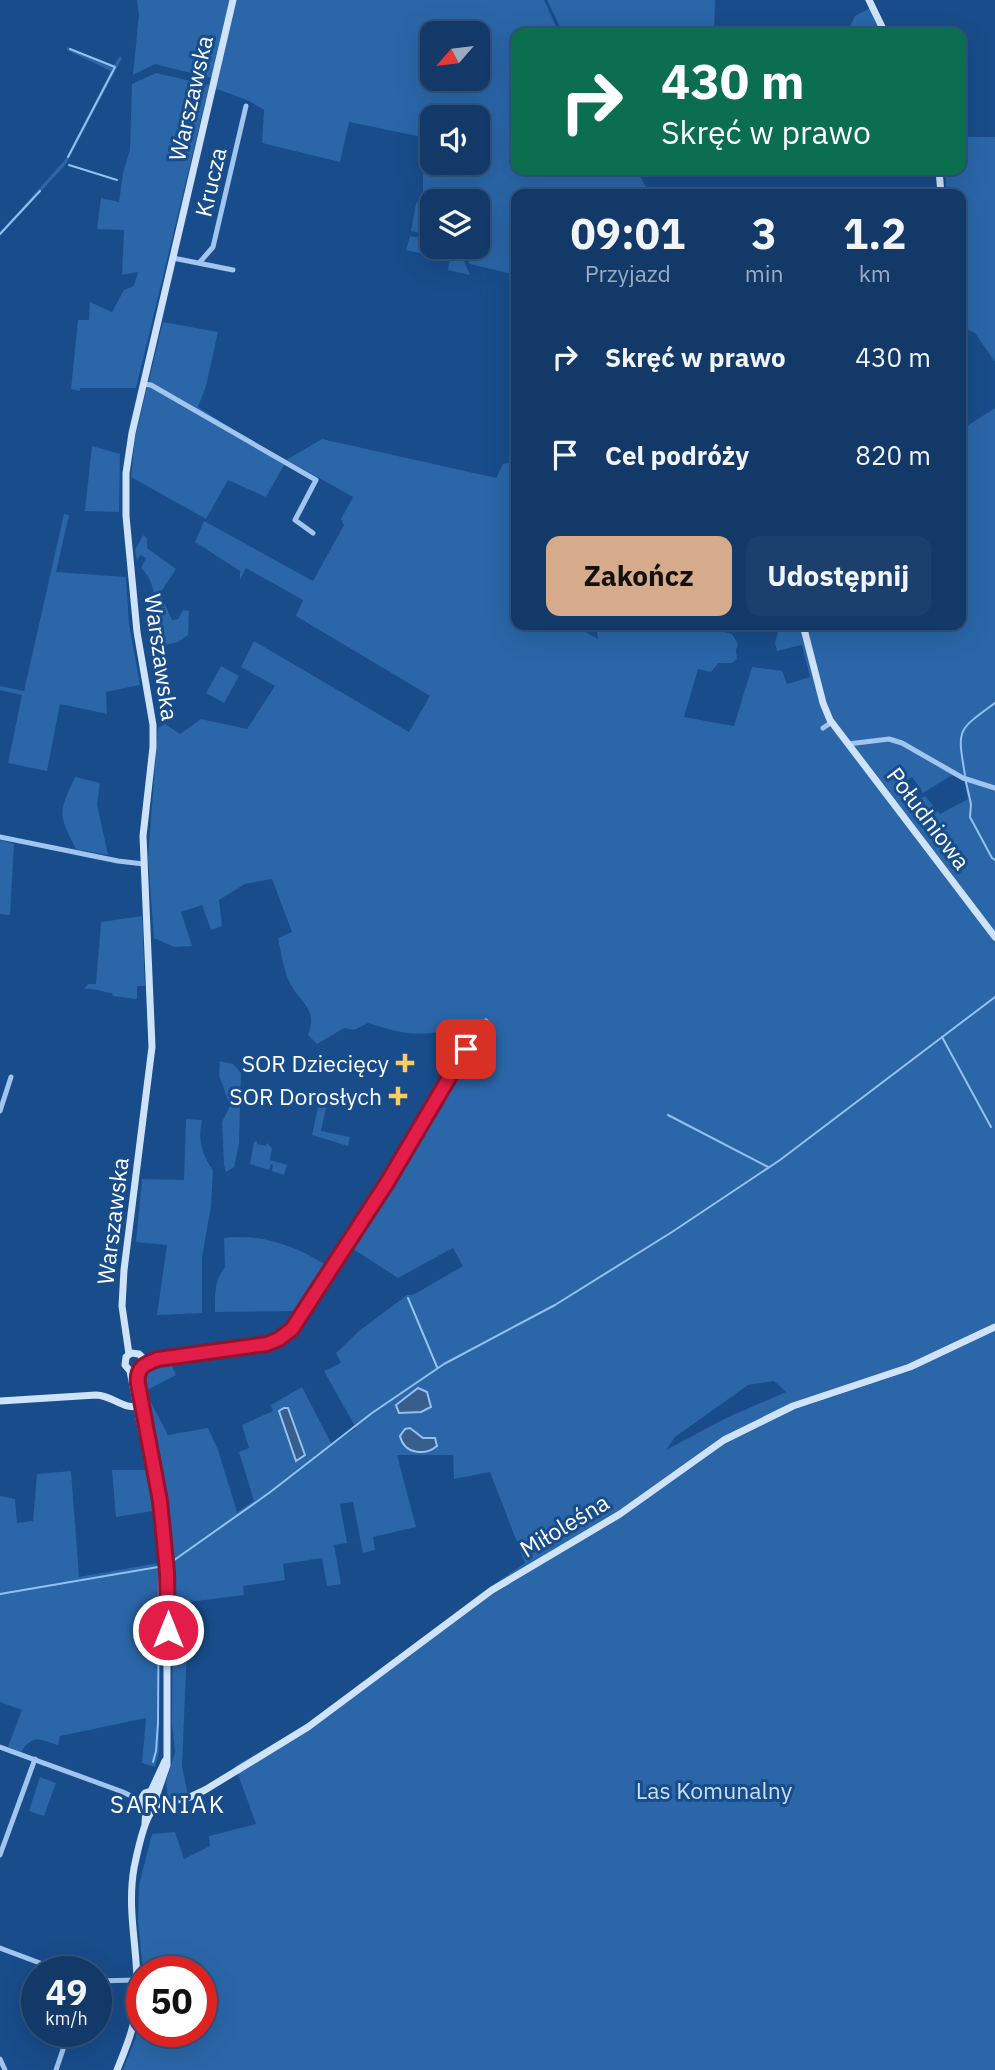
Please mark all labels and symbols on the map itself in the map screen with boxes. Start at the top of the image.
north arrow [420,21,490,91]
street label: Warszawska [161,32,219,164]
street label: Krucza [187,144,233,220]
street label: Warszawska [138,592,186,722]
street label: Południowa [881,761,977,875]
pin [436,1019,496,1079]
place label: SOR Dziecięcy [242,1048,390,1078]
marker: SOR Dziecięcy [395,1053,415,1073]
place label: SOR Dorosłych [229,1081,382,1111]
marker: SOR Dorosłych [388,1086,408,1106]
street label: Warszawska [89,1156,135,1286]
street label: Miłoleśna [514,1487,614,1563]
position arrow [131,1593,205,1667]
park label: Las Komunalny [636,1775,793,1805]
district label: SARNIAK [110,1788,226,1820]
speed limit sign: 50 [126,1956,217,2047]

